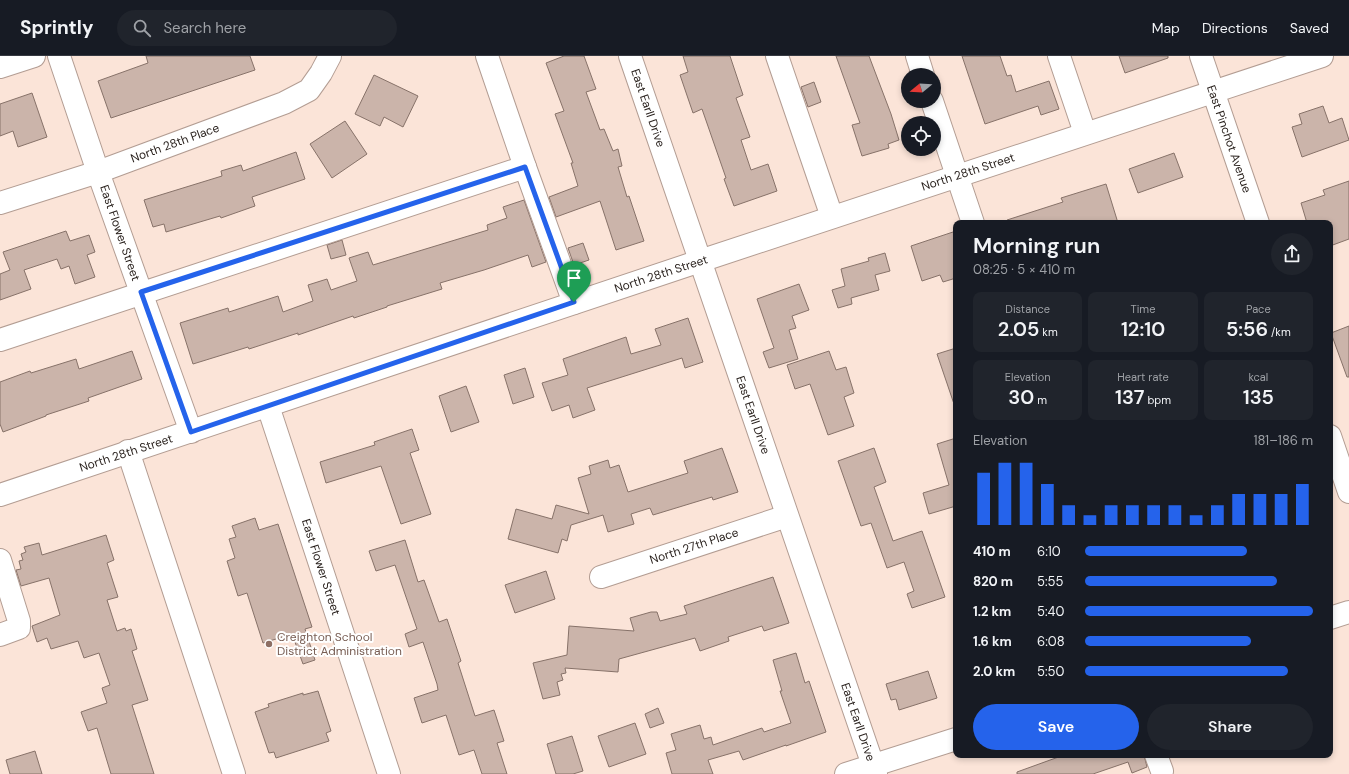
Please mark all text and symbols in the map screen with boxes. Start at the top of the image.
search box [117,10,397,46]
text: Sprintly [20,15,93,40]
icon: search [131,17,153,39]
text: Search here [163,18,246,38]
text: Map [1152,19,1180,37]
text: Directions [1202,19,1268,37]
text: Saved [1290,19,1329,37]
street label: East Earll Drive [627,67,669,149]
north arrow [901,68,941,108]
map controls [901,68,941,156]
street label: East Pinchot Avenue [1203,83,1255,195]
button: locate [901,116,941,156]
street label: North 28th Place [128,119,222,166]
street label: North 28th Street [919,149,1017,195]
street label: East Flower Street [96,183,144,283]
text: Morning run [973,231,1100,260]
button: share [1271,233,1313,275]
street label: North 28th Street [612,251,710,297]
pin [557,261,591,302]
text: 08:25 · 5 × 410 m [973,261,1075,278]
icon: arrive [563,267,585,289]
text: Distance [1005,302,1050,316]
text: Time [1131,302,1155,316]
text: Pace [1246,302,1271,316]
text: 2.05 [998,316,1039,342]
text: 12:10 [1121,316,1165,342]
text: 5:56 [1226,316,1268,342]
text: km [1039,325,1058,339]
text: /km [1268,325,1291,339]
text: Elevation [1005,370,1051,384]
text: Heart rate [1117,370,1169,384]
text: kcal [1248,370,1268,384]
street label: East Earll Drive [732,374,774,456]
text: 30 [1008,384,1034,410]
text: 137 [1115,384,1144,410]
text: 135 [1243,384,1274,410]
text: m [1034,393,1047,407]
text: bpm [1144,393,1171,407]
street label: North 28th Street [77,430,175,476]
text: Elevation [973,432,1027,449]
text: 181–186 m [1253,432,1313,449]
street label: East Flower Street [298,517,344,617]
street label: North 27th Place [648,524,741,568]
text: 410 m [973,543,1011,560]
text: 6:10 [1037,543,1061,560]
text: 820 m [973,573,1013,590]
text: 5:55 [1037,573,1063,590]
text: 1.2 km [973,603,1011,620]
text: 5:40 [1037,603,1064,620]
place label: Creighton School District Administration [277,629,402,659]
text: 1.6 km [973,633,1012,650]
text: 6:08 [1037,633,1065,650]
marker: Creighton School District Administration [264,639,274,649]
text: 2.0 km [973,663,1015,680]
text: 5:50 [1037,663,1064,680]
street label: East Earll Drive [837,681,879,763]
button: Save [973,704,1139,750]
button: Share [1147,704,1313,750]

